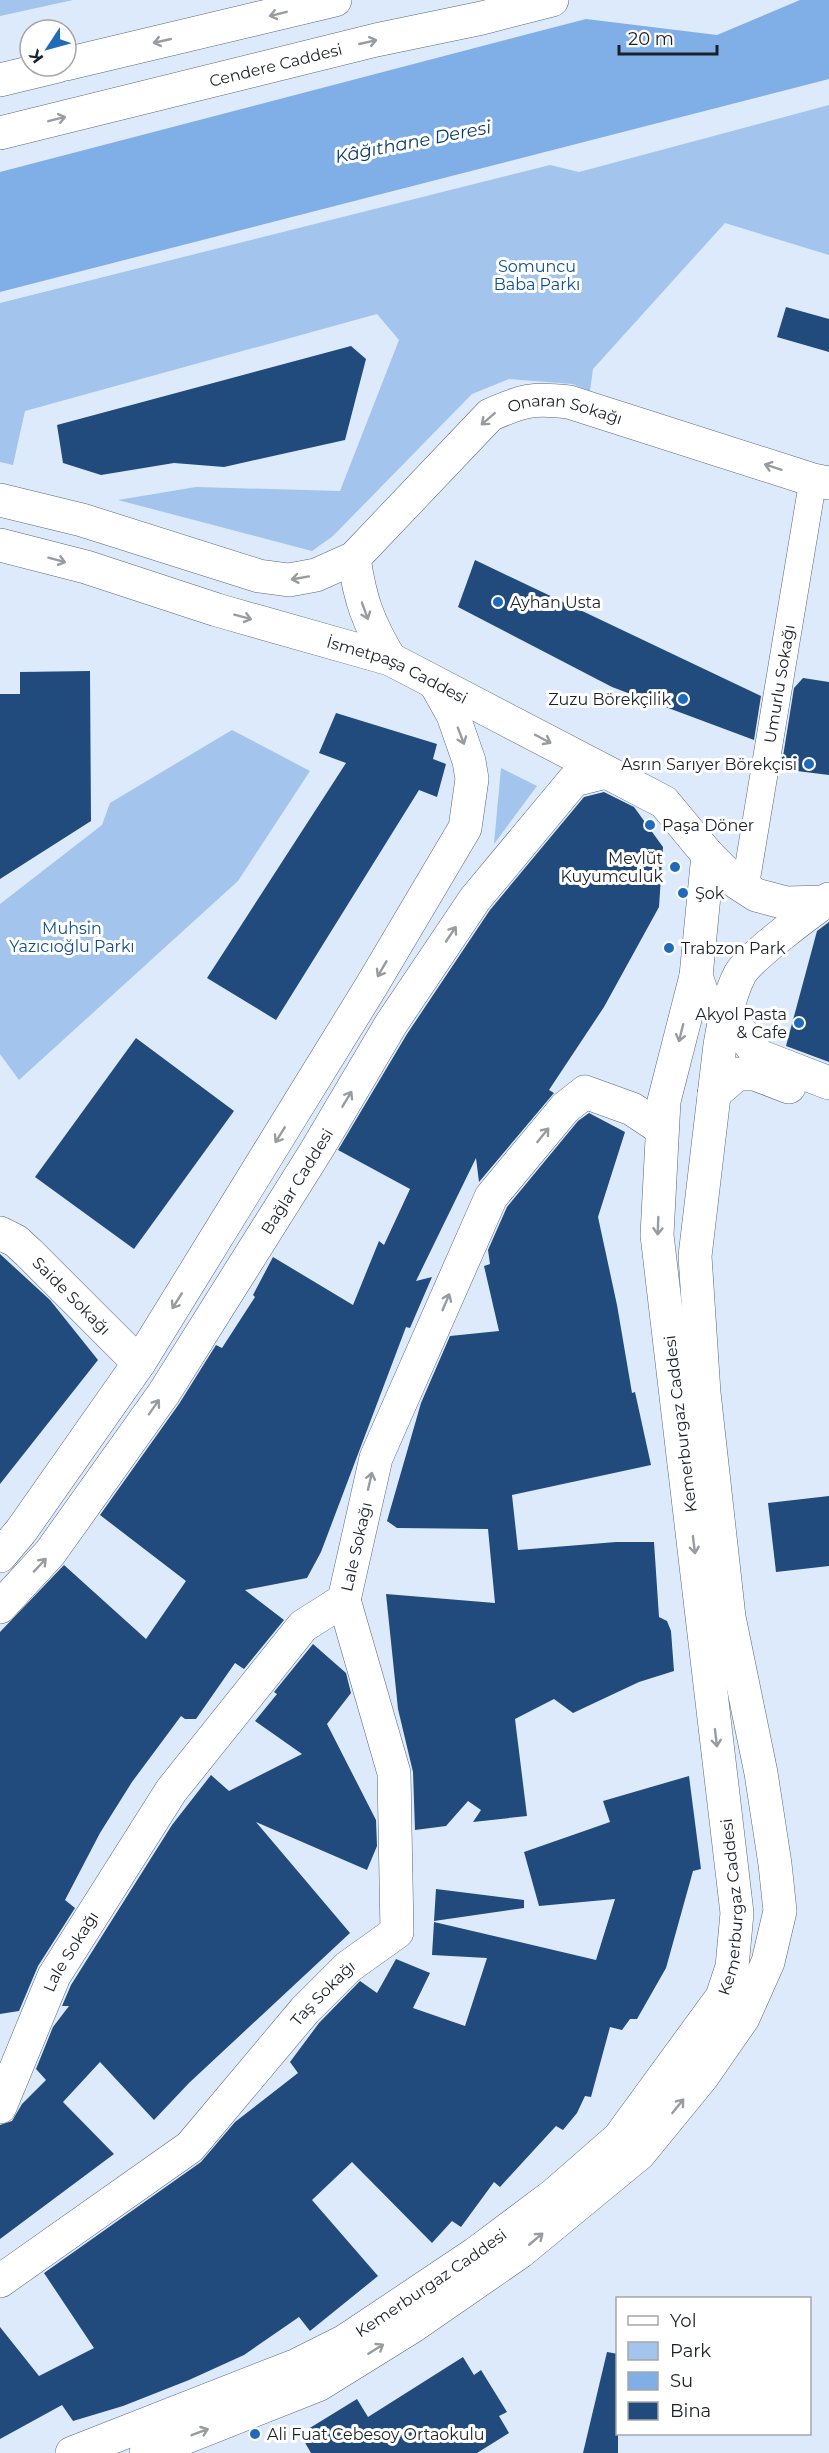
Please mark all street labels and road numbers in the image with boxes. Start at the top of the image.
street label: Cendere Caddesi [207,40,344,91]
street label: Onaran Sokağı [505,391,625,428]
street label: Umurlu Sokağı [760,623,799,745]
street label: İsmetpaşa Caddesi [324,633,471,708]
street label: Bağlar Caddesi [257,1125,337,1238]
street label: Saide Sokağı [28,1253,114,1339]
street label: Kemerburgaz Caddesi [660,1334,701,1514]
street label: Lale Sokağı [337,1500,376,1593]
street label: Kemerburgaz Caddesi [714,1817,747,1998]
street label: Lale Sokağı [39,1908,102,1995]
street label: Taş Sokağı [287,1956,359,2030]
street label: Kemerburgaz Caddesi [352,2225,510,2341]

